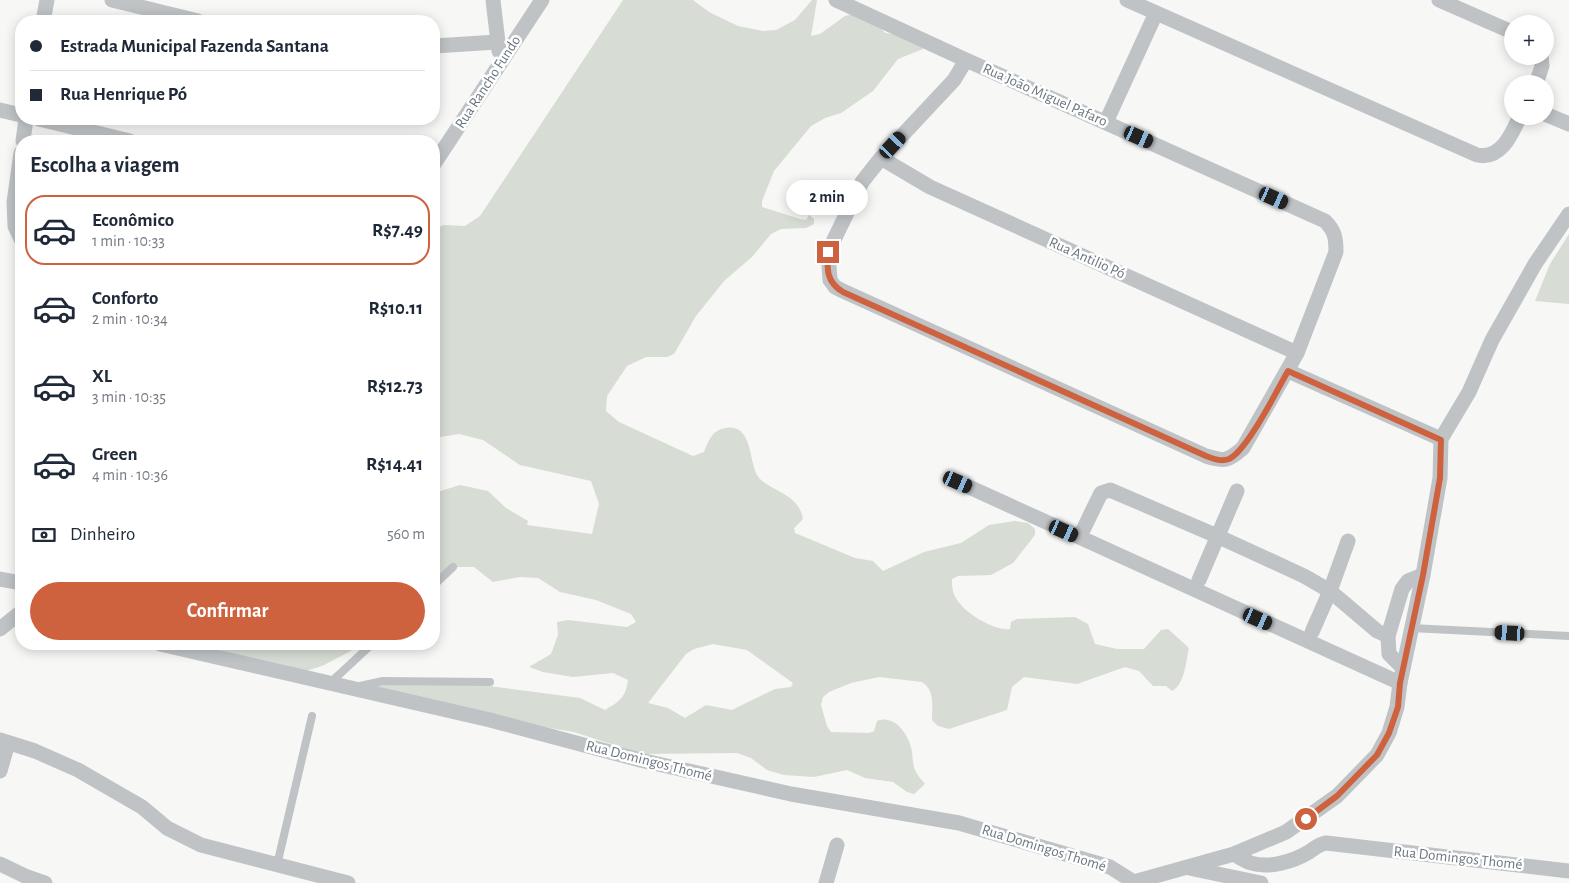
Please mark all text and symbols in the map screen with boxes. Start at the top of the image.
map controls [1504,15,1554,125]
button: + [1504,15,1554,65]
street label: Rua Rancho Fundo [453,33,523,131]
text: Estrada Municipal Fazenda Santana [60,37,329,56]
street label: Rua João Miguel Pafaro [980,61,1110,129]
button: − [1504,75,1554,125]
text: Rua Henrique Pó [60,85,187,104]
car [1122,124,1155,150]
car [877,129,908,161]
text: Escolha a viagem [30,154,179,176]
callout: 2 min [787,180,869,214]
car [1257,185,1290,211]
text: 2 min [809,189,845,205]
icon: car [32,208,77,253]
text: Econômico [92,211,174,230]
text: R$7.49 [372,221,423,240]
text: 1 min · 10:33 [92,233,165,249]
street label: Rua Antilio Pó [1047,235,1127,281]
route end [817,241,839,263]
icon: car [32,286,77,331]
text: Conforto [92,289,158,308]
text: R$10.11 [368,299,423,318]
text: 2 min · 10:34 [92,311,168,327]
icon: car [32,364,77,409]
text: XL [92,367,112,386]
text: R$12.73 [367,377,423,396]
text: 3 min · 10:35 [92,389,166,405]
icon: car [32,442,77,487]
text: Green [92,445,138,464]
text: R$14.41 [366,455,423,474]
text: 4 min · 10:36 [92,467,168,483]
car [941,469,974,495]
car [1047,518,1080,544]
icon: cash [30,521,58,549]
text: Dinheiro [70,525,135,544]
text: 560 m [387,526,425,542]
button: Confirmar [30,582,425,640]
car [1241,606,1274,632]
car [1494,625,1525,641]
street label: Rua Domingos Thomé [585,738,714,784]
route start [1295,808,1317,830]
street label: Rua Domingos Thomé [980,822,1108,874]
street label: Rua Domingos Thomé [1393,844,1523,872]

